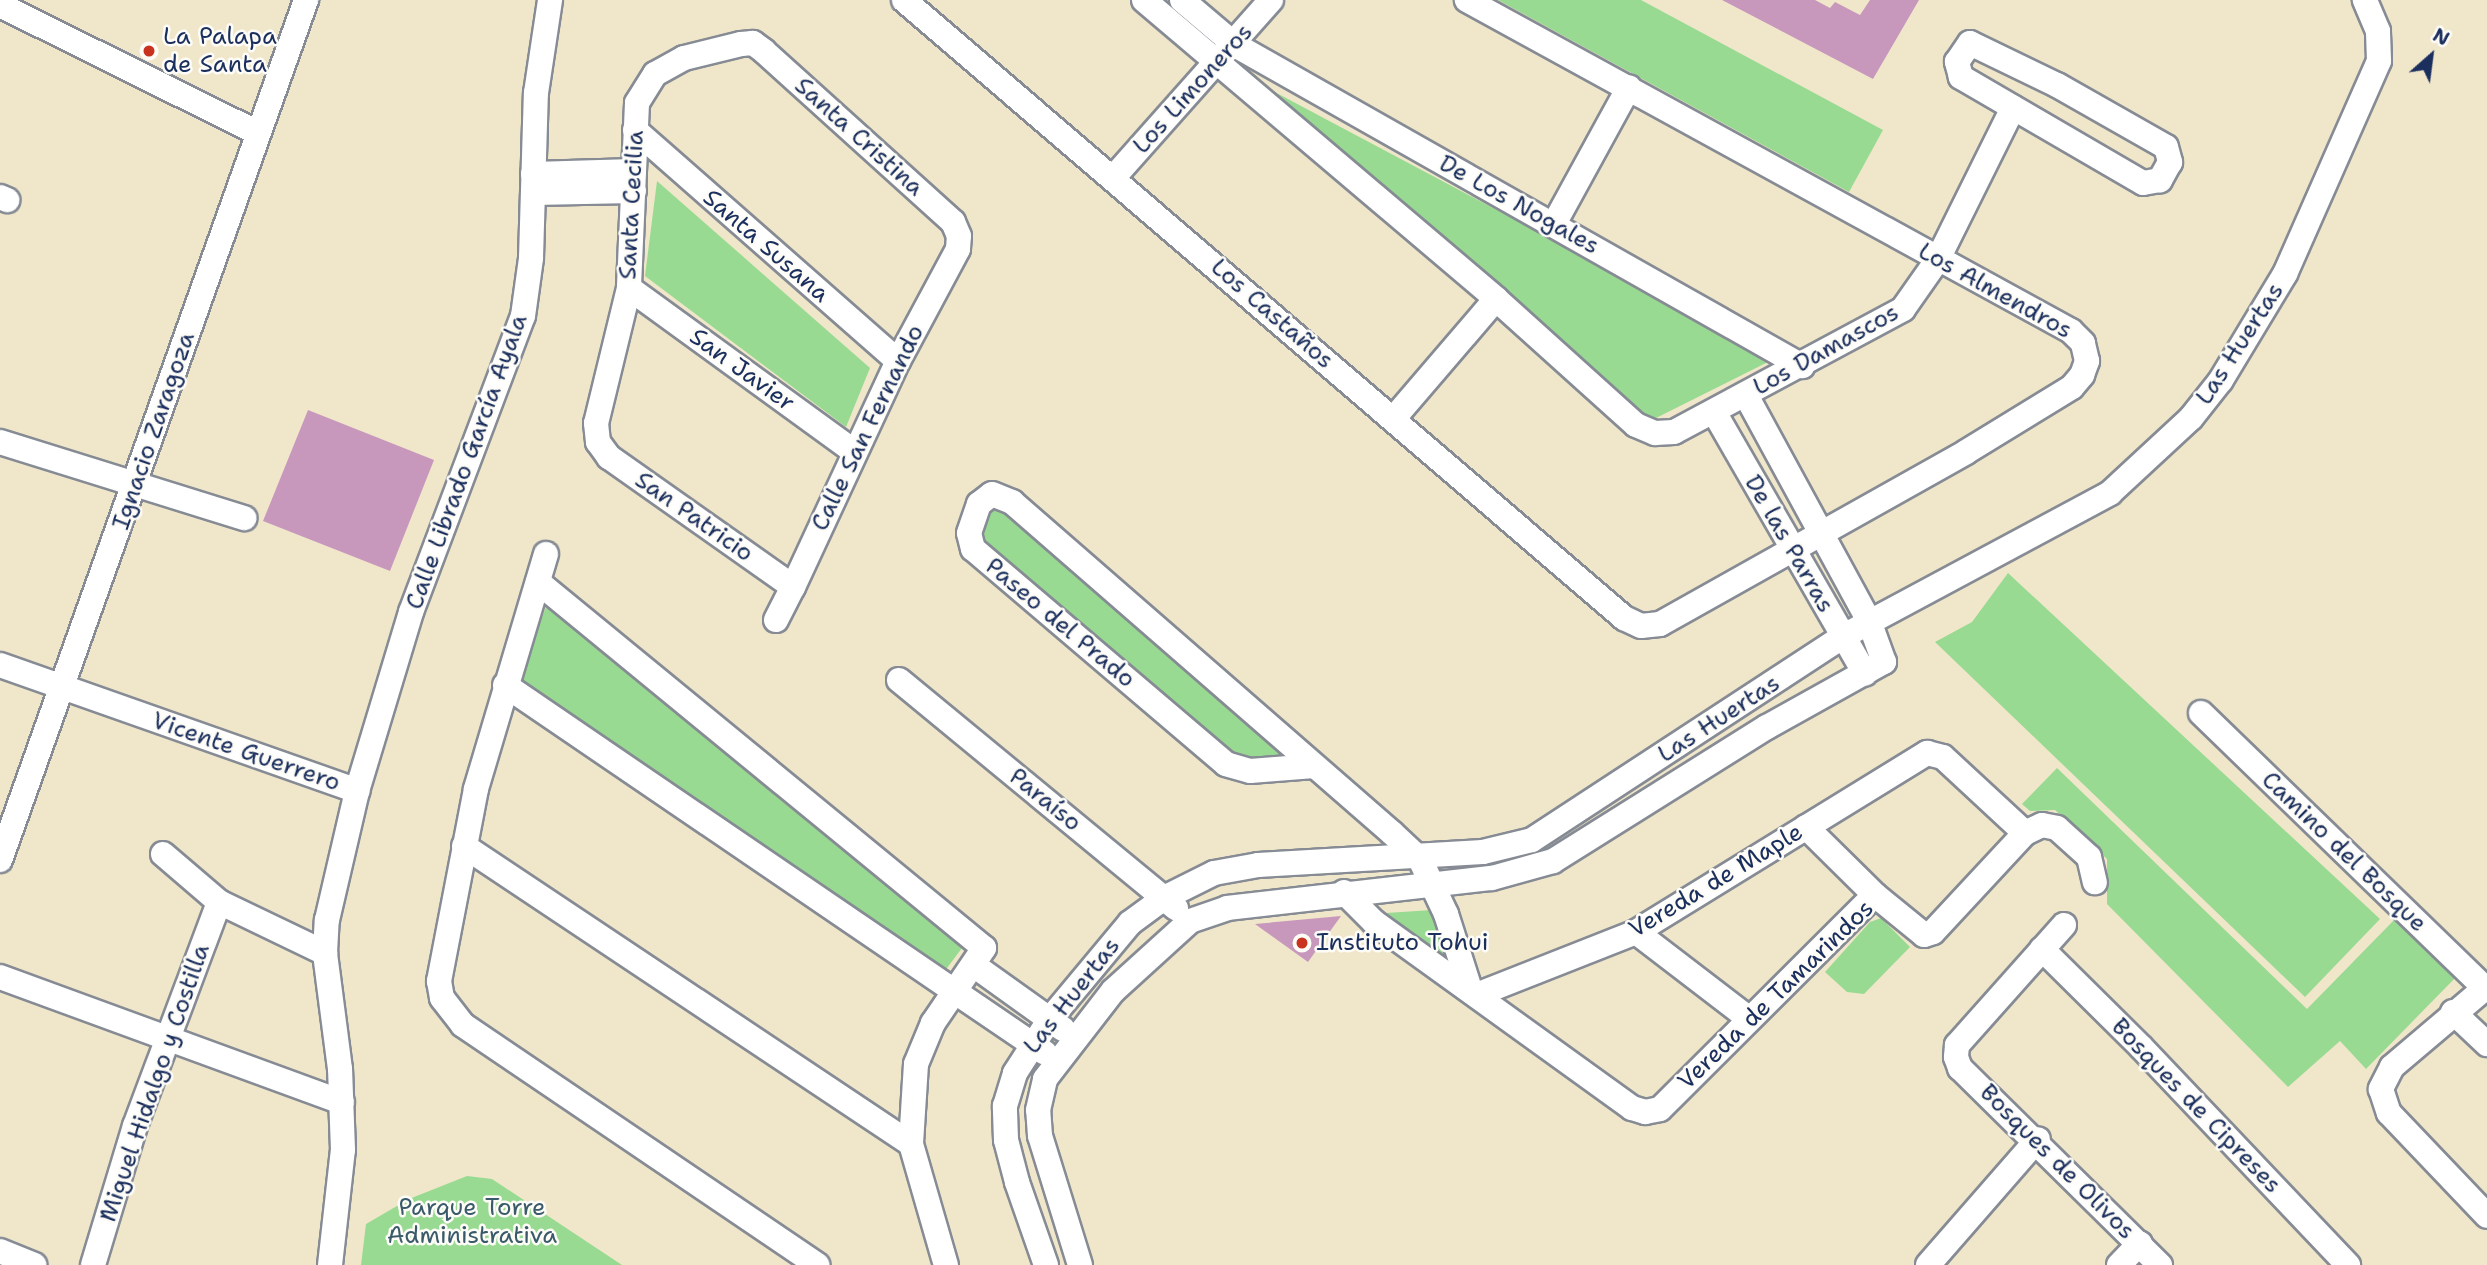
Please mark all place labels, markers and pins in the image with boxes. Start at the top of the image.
place label: La Palapa de Santa [163,23,277,79]
marker: La Palapa de Santa [141,43,157,59]
place label: Instituto Tohui [1316,929,1489,957]
marker: Instituto Tohui [1294,935,1310,951]

